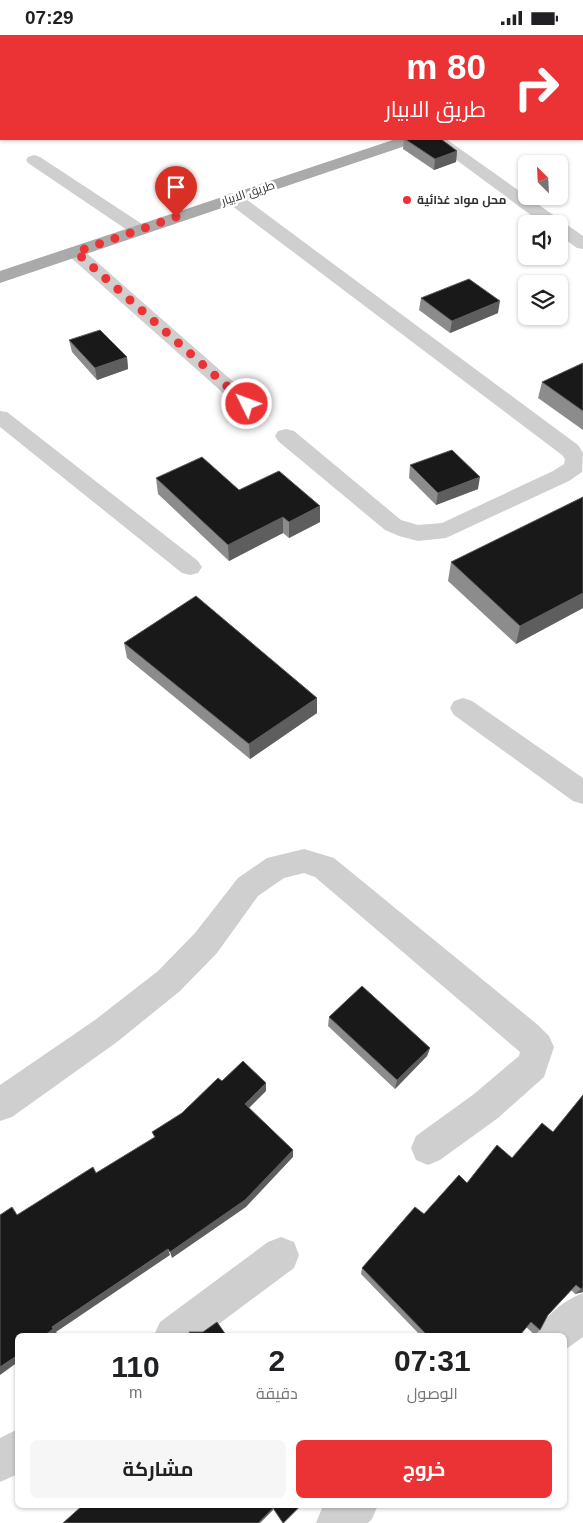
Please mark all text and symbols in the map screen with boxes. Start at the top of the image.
text: 07:29 [25,7,74,28]
text: 80 m [406,47,486,86]
icon: right [504,55,569,120]
text: طريق الابيار [385,97,486,122]
north arrow [518,155,568,205]
map controls [518,155,568,325]
pin [155,166,197,217]
icon: arrive [162,173,190,201]
street label: طريق الابيار [219,178,276,208]
place label: محل مواد غذائية [417,193,507,208]
marker: محل مواد غذائية [401,194,413,206]
button: sound [518,215,568,265]
button: layers [518,275,568,325]
position arrow [220,377,272,429]
text: 2 [269,1344,285,1377]
text: 07:31 [394,1344,471,1377]
text: 110 [111,1350,160,1383]
text: m [129,1384,142,1401]
text: دقيقة [256,1385,298,1402]
text: الوصول [407,1385,458,1402]
button: مشاركة [30,1440,286,1498]
button: خروج [296,1440,552,1498]

